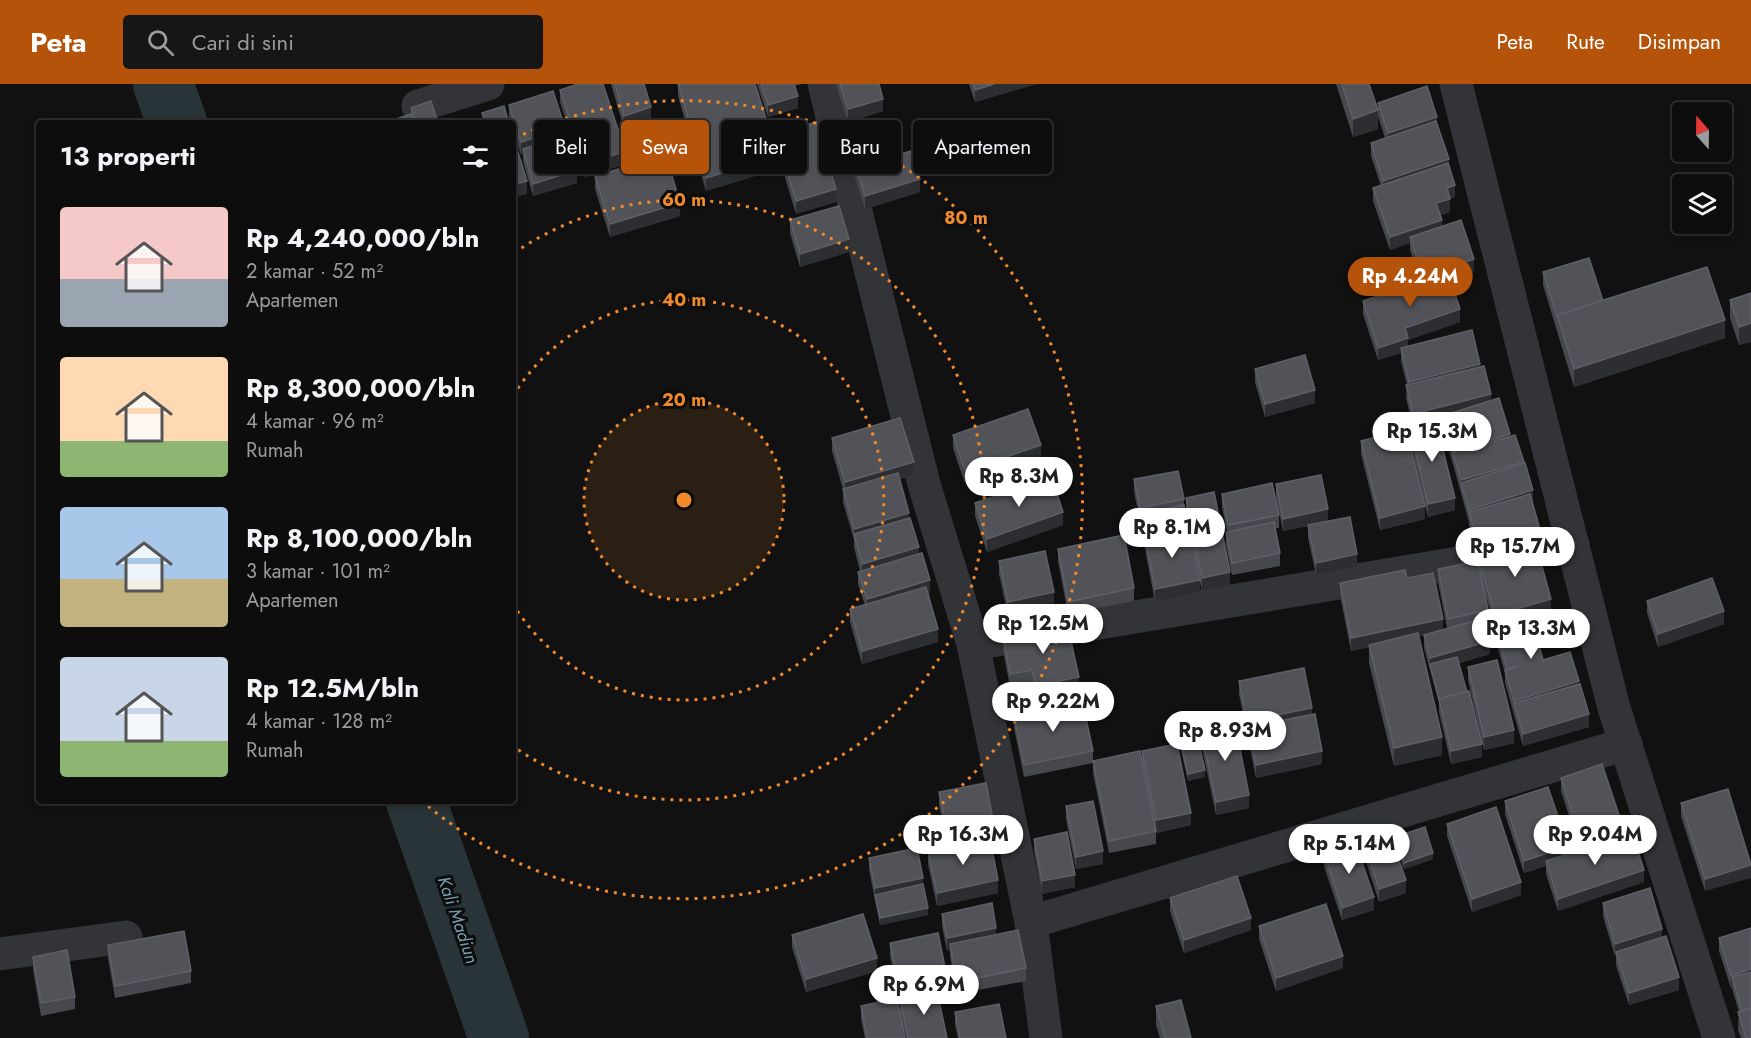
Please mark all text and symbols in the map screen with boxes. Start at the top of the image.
search box [123,15,543,69]
text: Peta [30,22,87,63]
icon: search [144,26,177,59]
text: Cari di sini [192,26,294,58]
text: Peta [1496,27,1533,57]
text: Rute [1566,27,1605,57]
text: Disimpan [1638,27,1721,57]
north arrow [1672,102,1732,162]
map controls [1672,102,1732,234]
chip: Beli [534,120,609,174]
chip: Sewa [621,120,709,174]
chip: Filter [721,120,807,174]
chip: Baru [819,120,901,174]
chip: Apartemen [913,120,1052,174]
text: 13 properti [60,137,196,175]
icon: filters [459,140,492,173]
button: layers [1672,174,1732,234]
text: 60 m [662,187,706,213]
text: 80 m [944,205,988,231]
text: Rp 4,240,000/bln [246,219,480,257]
icon: home [108,231,180,303]
text: 2 kamar · 52 m² [246,257,383,286]
pin: Rp 4.24M [1348,257,1472,308]
text: Rp 4.24M [1362,262,1458,291]
text: Apartemen [246,286,339,315]
text: 40 m [662,287,706,313]
text: Rp 8,300,000/bln [246,369,475,407]
icon: home [108,381,180,453]
text: 20 m [662,387,706,413]
text: 4 kamar · 96 m² [246,407,384,436]
pin: Rp 15.3M [1370,412,1494,463]
text: Rp 15.3M [1386,417,1478,446]
text: Rumah [246,436,303,465]
pin: Rp 8.3M [964,457,1074,508]
text: Rp 8.3M [979,462,1059,491]
centre of rings [674,490,694,510]
pin: Rp 8.1M [1117,508,1227,559]
text: Rp 8.1M [1133,513,1211,542]
text: Rp 8,100,000/bln [246,519,473,557]
pin: Rp 15.7M [1453,527,1577,578]
icon: home [108,531,180,603]
text: Rp 15.7M [1470,532,1560,561]
text: 3 kamar · 101 m² [246,557,390,586]
text: Apartemen [246,586,339,615]
pin: Rp 12.5M [981,604,1105,655]
text: Rp 12.5M [997,609,1089,638]
pin: Rp 13.3M [1469,609,1593,660]
text: Rp 13.3M [1486,614,1576,643]
text: Rp 12.5M/bln [246,669,419,707]
icon: home [108,681,180,753]
pin: Rp 9.22M [991,682,1115,733]
text: Rp 9.22M [1006,687,1100,716]
text: 4 kamar · 128 m² [246,707,392,736]
pin: Rp 8.93M [1163,711,1287,762]
text: Rp 8.93M [1178,716,1272,745]
text: Rumah [246,736,303,765]
pin: Rp 16.3M [901,815,1025,866]
pin: Rp 9.04M [1533,815,1657,866]
text: Rp 16.3M [917,820,1009,849]
text: Rp 9.04M [1548,820,1642,849]
pin: Rp 5.14M [1287,824,1411,875]
text: Rp 5.14M [1303,829,1395,858]
water label: Kali Madiun [431,873,485,967]
pin: Rp 6.9M [869,965,979,1016]
text: Rp 6.9M [883,970,965,999]

